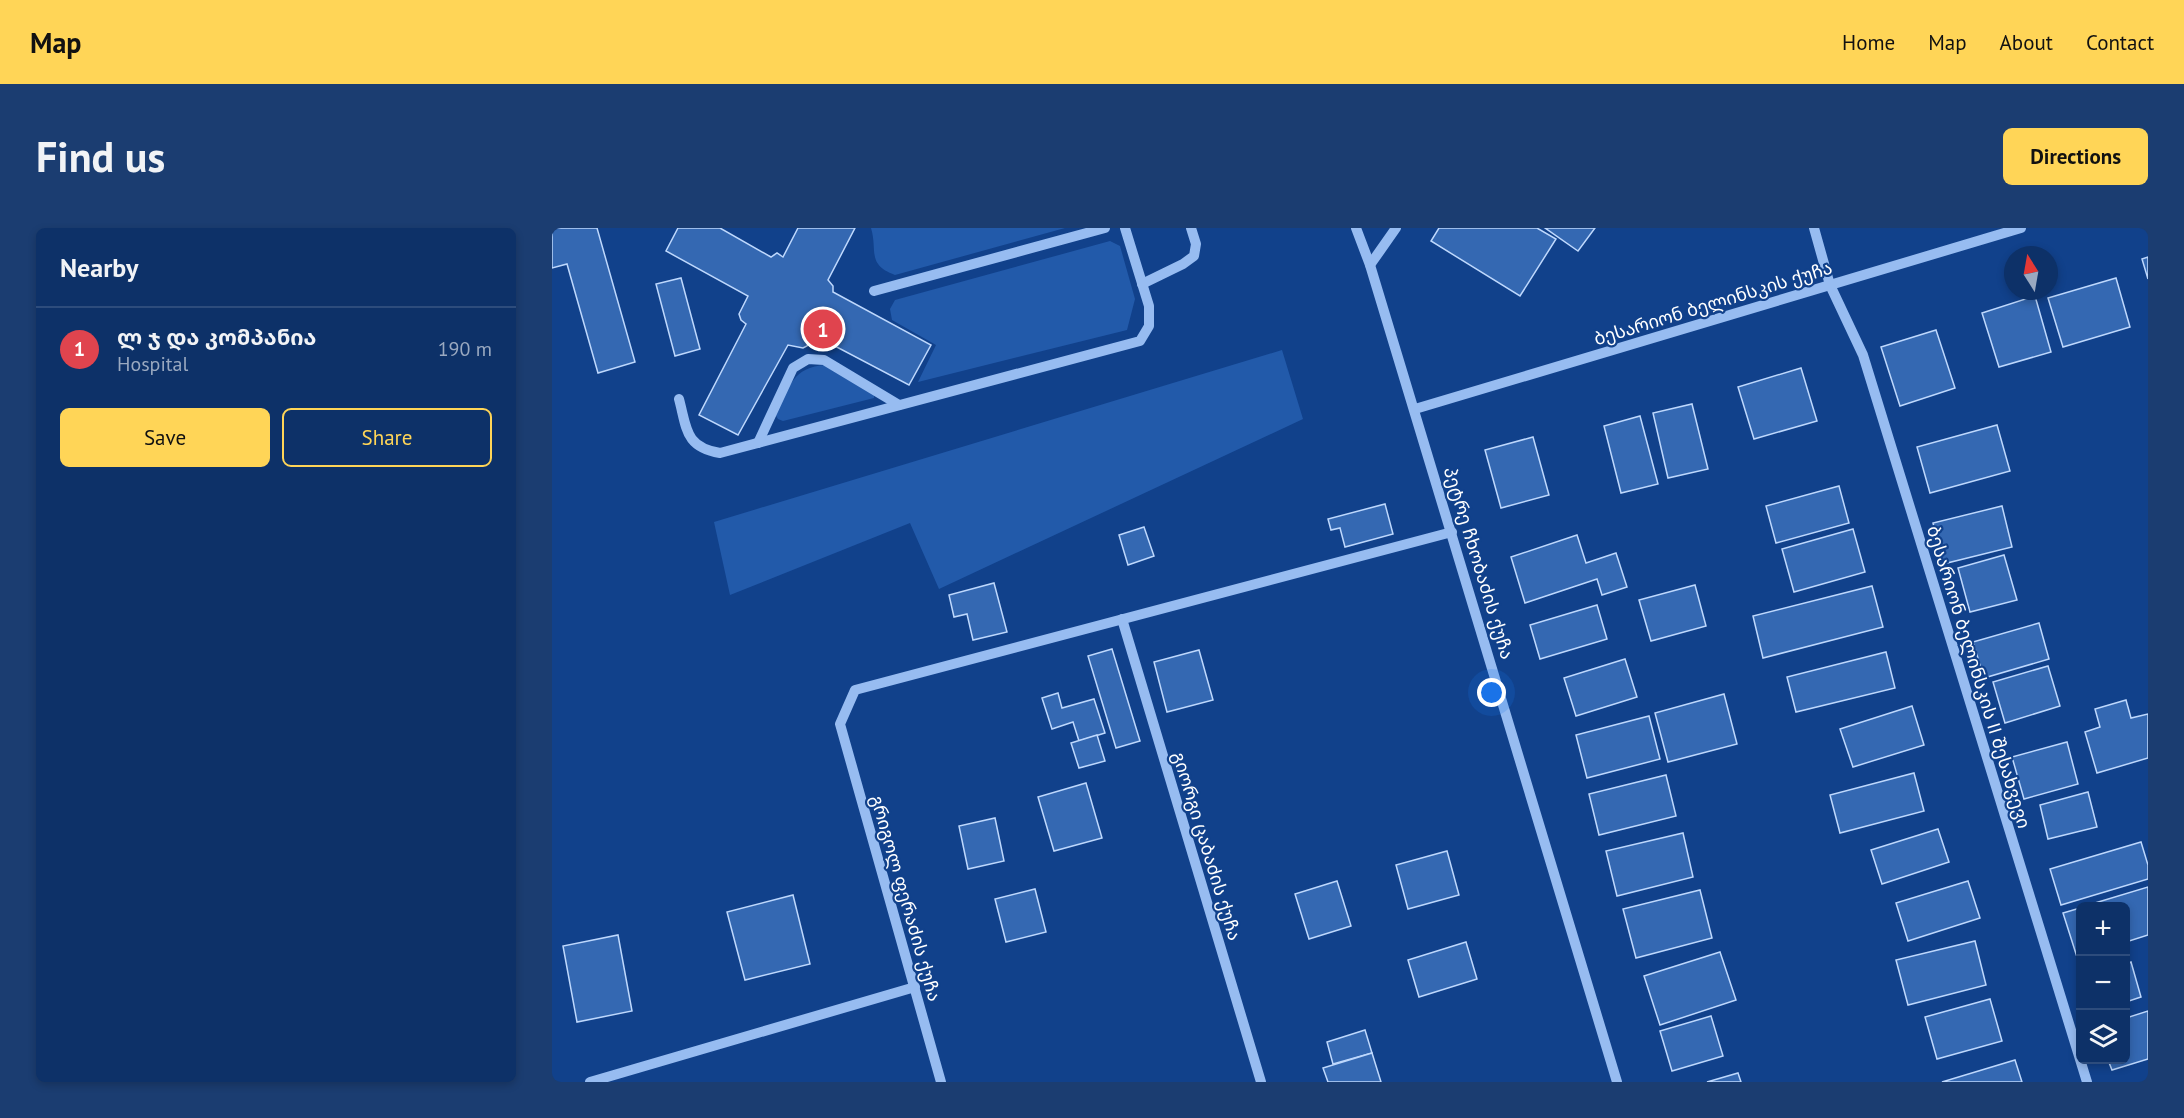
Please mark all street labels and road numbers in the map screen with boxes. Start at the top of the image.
street label: ბესარიონ ბელინსკის ქუჩა [1591,256,1835,350]
street label: პეტრე ჩხობაძის ქუჩა [1439,464,1519,662]
street label: ბესარიონ ბელინსკის II შესახვევი [1922,523,2036,831]
street label: გიორგი ცაბაძის ქუჩა [1167,749,1247,943]
street label: გრიგოლ ფერაძის ქუჩა [866,792,946,1004]

